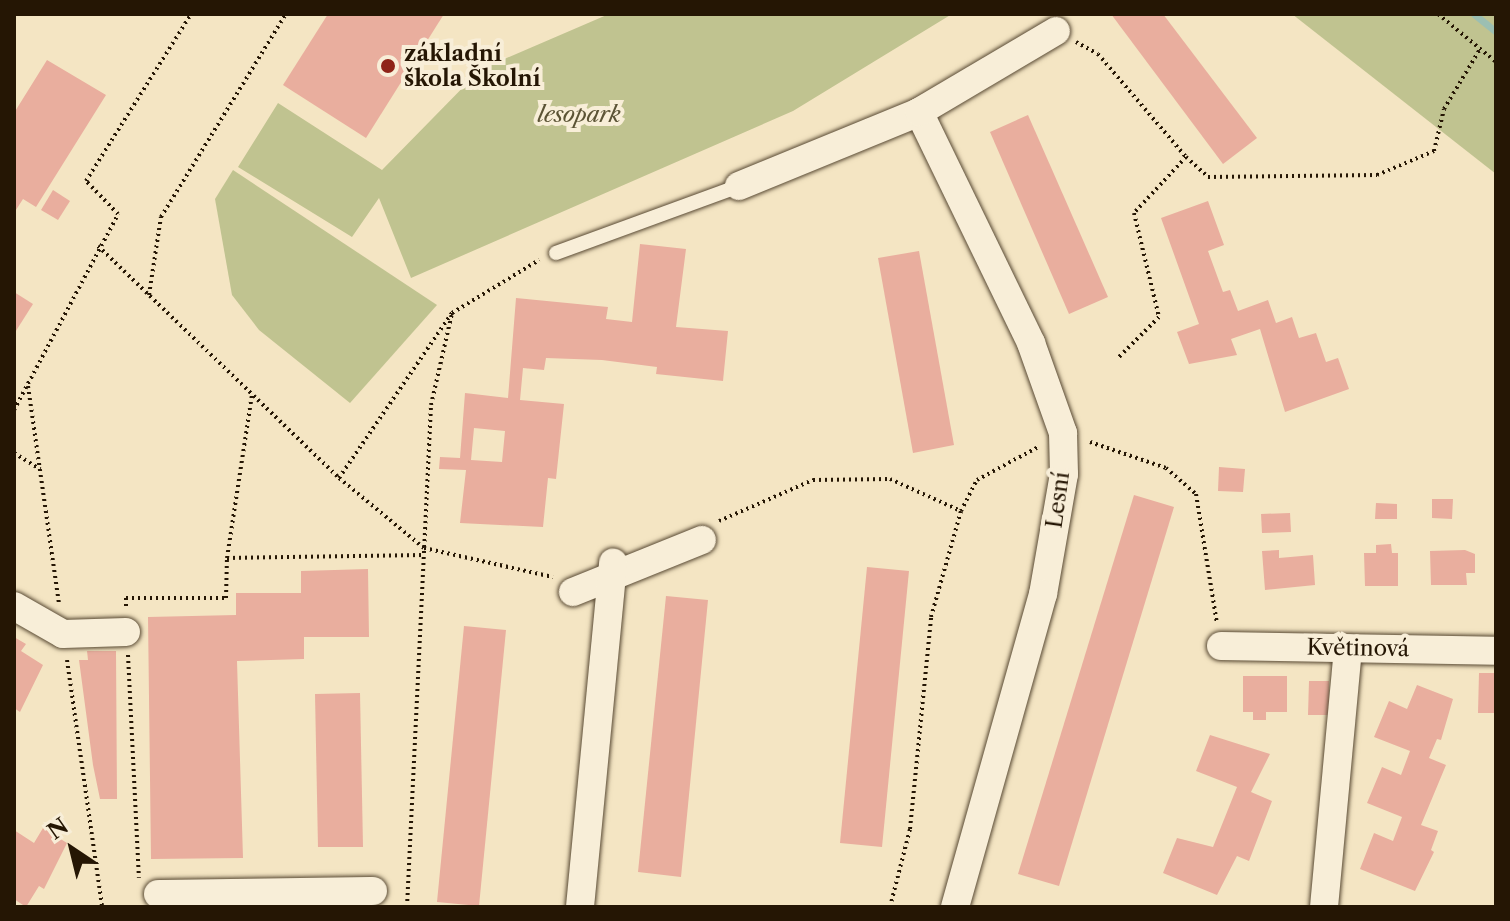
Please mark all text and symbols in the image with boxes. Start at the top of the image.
place label: základní škola Školní [404,40,541,92]
marker: základní škola Školní [379,57,397,75]
park label: lesopark [537,102,621,128]
street label: Lesní [1041,470,1075,530]
street label: Květinová [1306,634,1410,662]
north arrow [32,809,112,889]
text: N [42,812,74,845]

